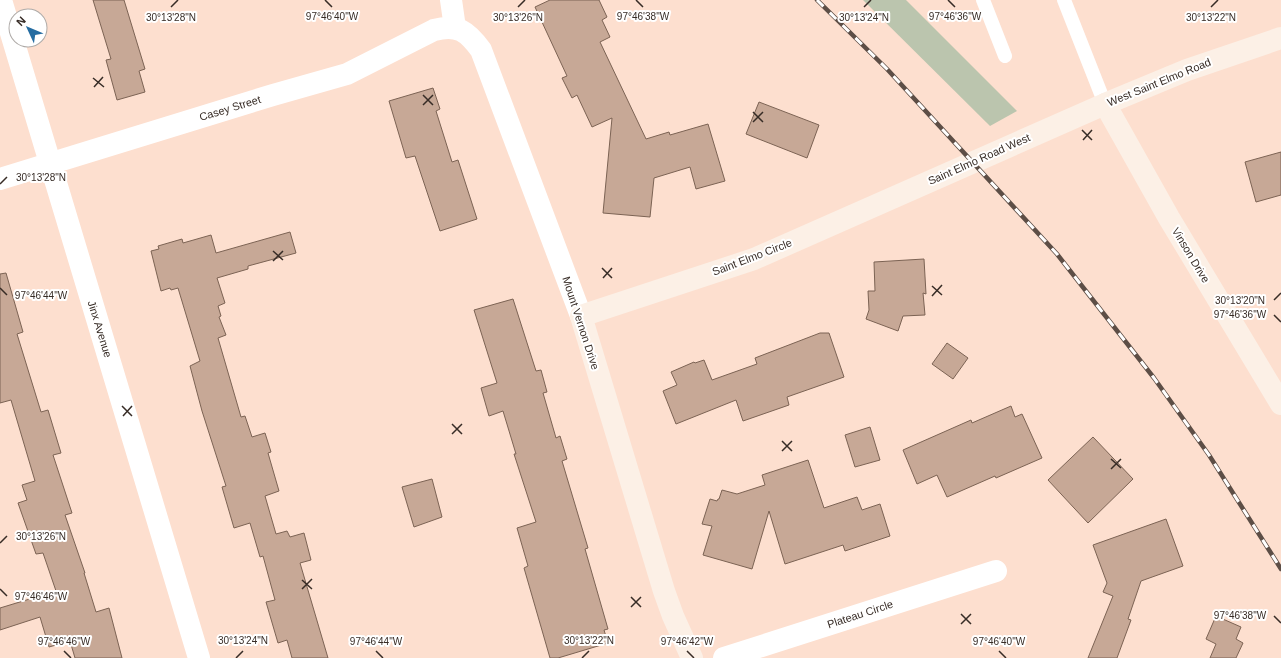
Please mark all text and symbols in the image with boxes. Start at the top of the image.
north arrow [8,8,48,48]
text: 97°46'40"W [306,11,359,22]
text: 97°46'38"W [617,11,670,22]
text: 97°46'36"W [929,11,982,22]
text: 30°13'28"N [146,12,196,23]
text: 30°13'26"N [493,12,543,23]
text: 30°13'24"N [839,12,889,23]
text: 30°13'22"N [1186,12,1236,23]
text: N [14,14,28,28]
street label: West Saint Elmo Road [1106,56,1212,108]
street label: Casey Street [198,93,262,123]
street label: Saint Elmo Road West [926,131,1032,187]
text: 30°13'28"N [16,172,66,183]
street label: Vinson Drive [1170,225,1212,285]
street label: Saint Elmo Circle [710,236,794,278]
street label: Mount Vernon Drive [560,275,602,371]
text: 97°46'44"W [15,290,68,301]
text: 30°13'20"N [1215,295,1265,306]
street label: Jinx Avenue [86,299,114,359]
text: 97°46'36"W [1214,309,1267,320]
text: 30°13'26"N [16,531,66,542]
text: 97°46'46"W [15,591,68,602]
street label: Plateau Circle [826,598,894,630]
text: 97°46'38"W [1214,610,1267,621]
text: 30°13'24"N [218,635,268,646]
text: 30°13'22"N [564,635,614,646]
text: 97°46'46"W [38,636,91,647]
text: 97°46'44"W [350,636,403,647]
text: 97°46'42"W [661,636,714,647]
text: 97°46'40"W [973,636,1026,647]

